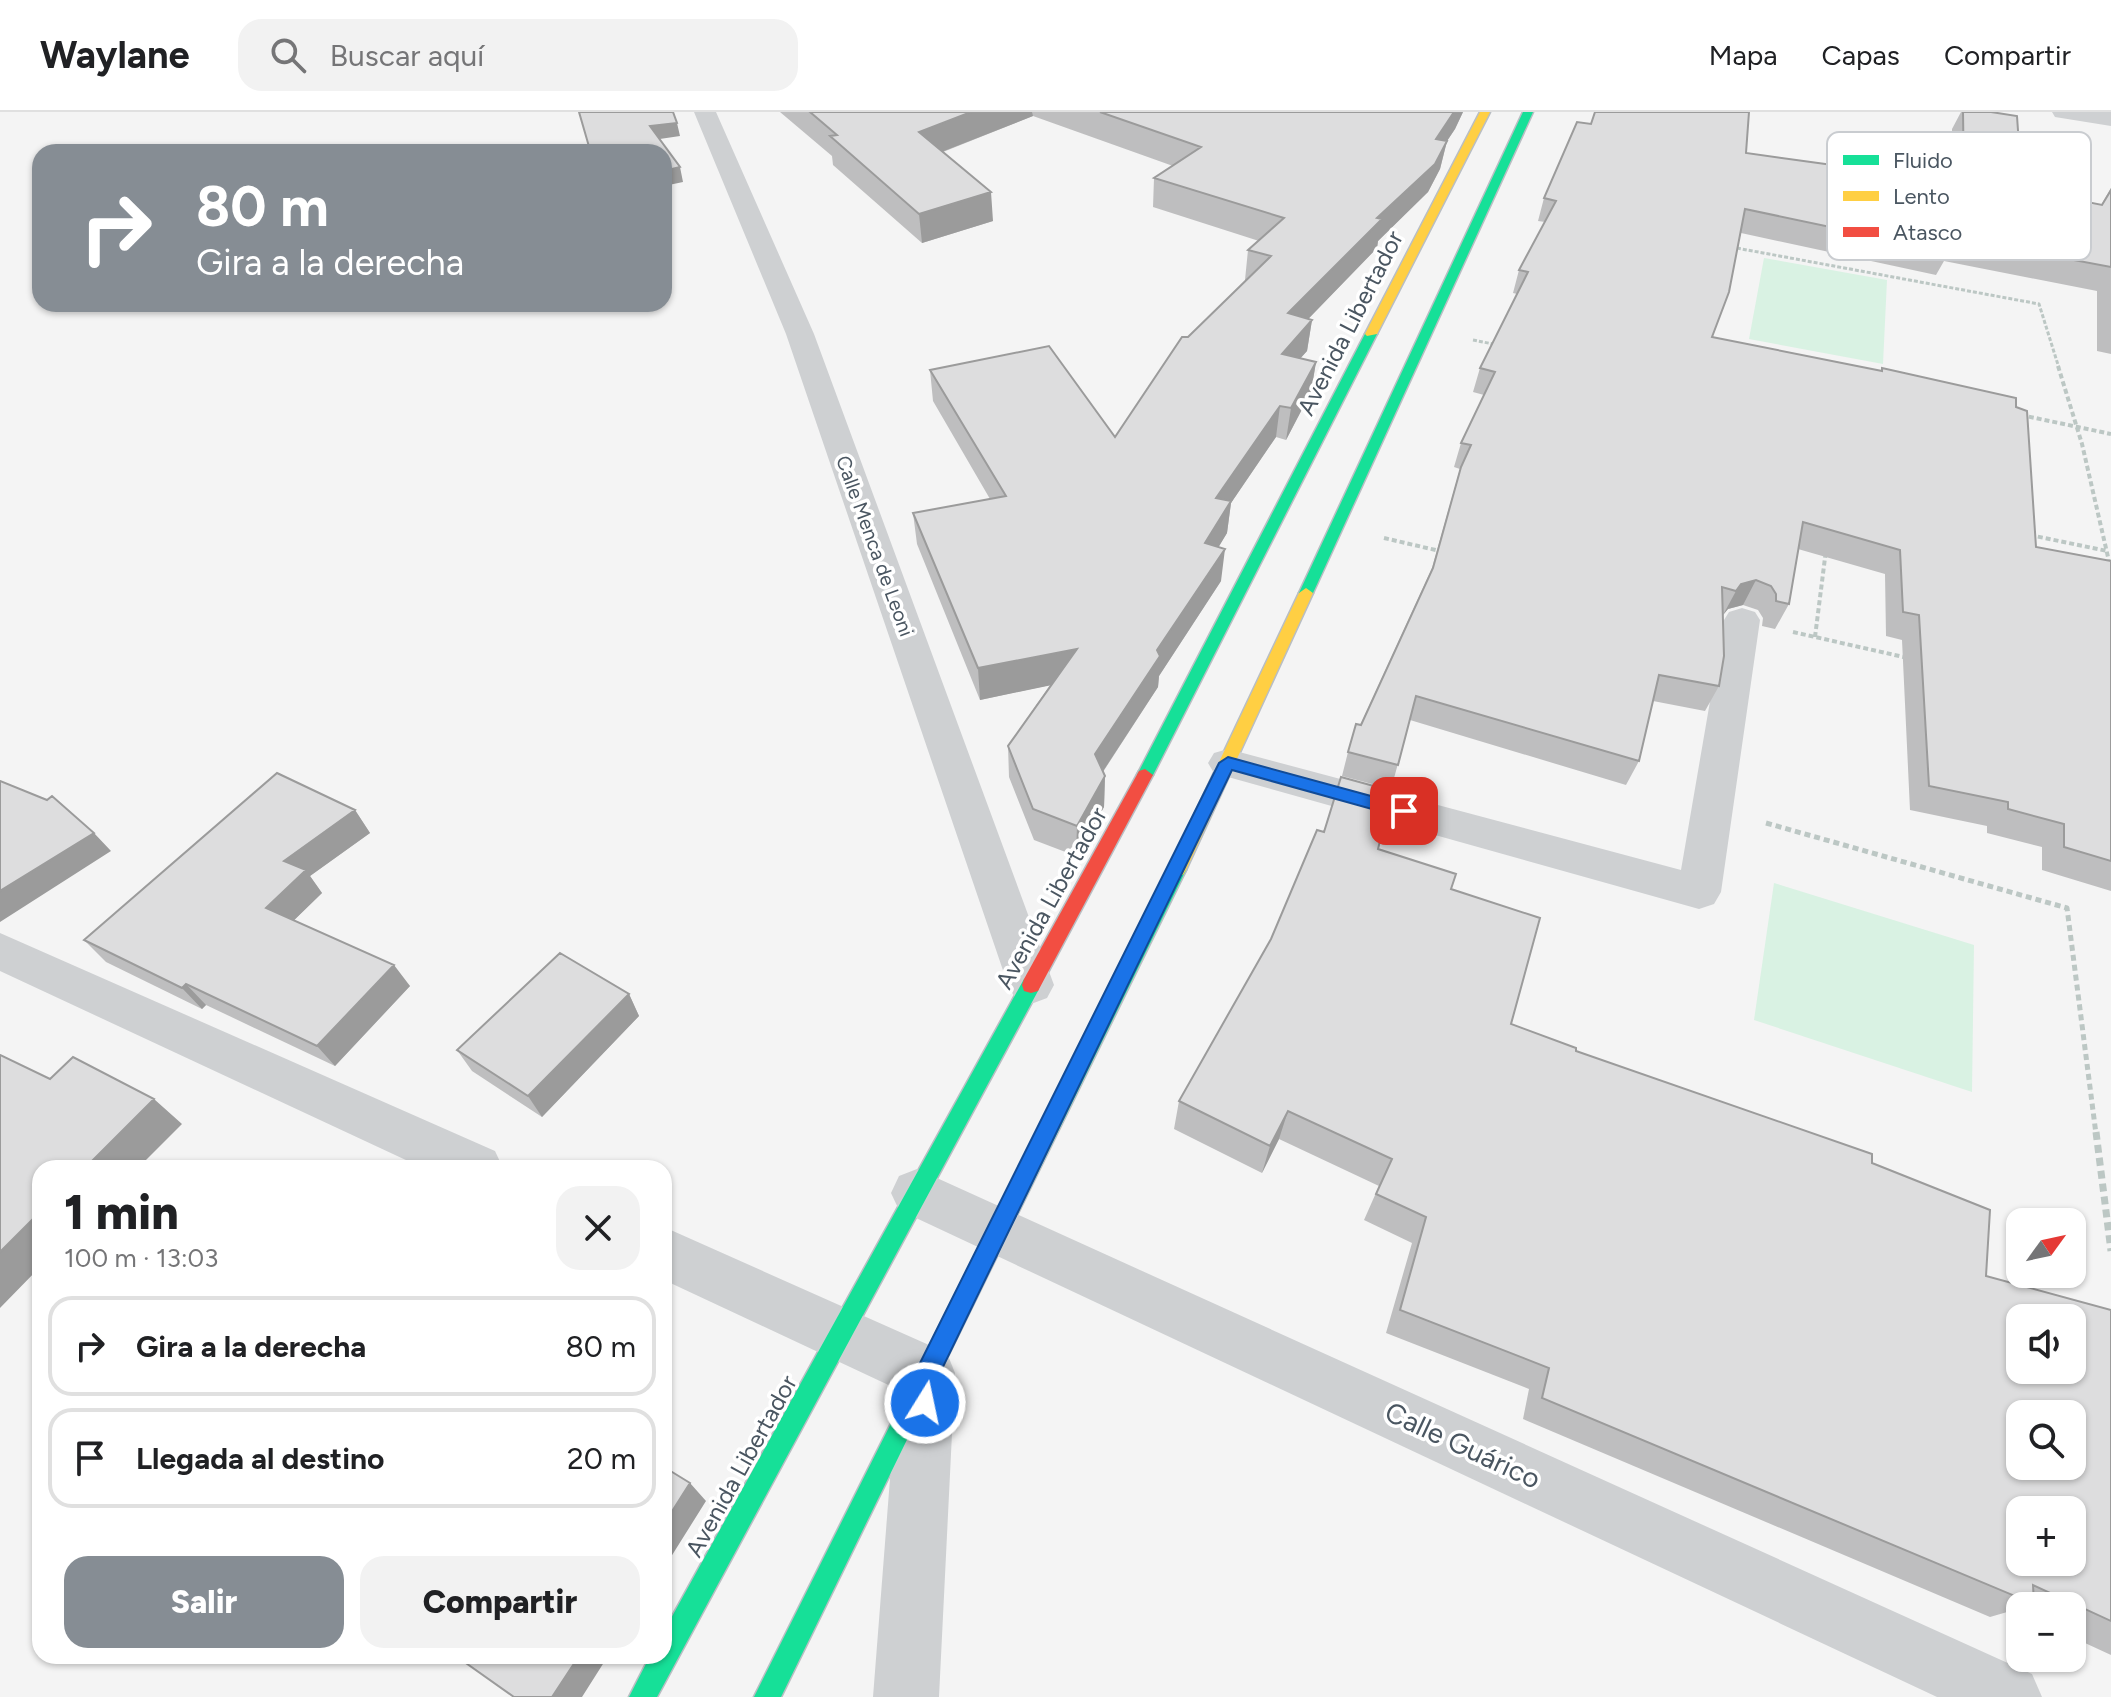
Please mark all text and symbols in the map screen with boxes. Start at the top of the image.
search box [238,19,798,91]
text: Waylane [40,32,190,78]
icon: search [266,33,310,77]
text: Buscar aquí [330,37,484,74]
text: Mapa [1709,38,1778,72]
text: Capas [1822,38,1900,72]
text: Compartir [1944,38,2071,72]
legend [1827,132,2091,260]
text: Fluido [1893,147,1953,174]
text: 80 m [196,173,329,240]
icon: right [64,176,168,280]
text: Lento [1893,183,1950,210]
text: Atasco [1893,219,1962,246]
street label: Avenida Libertador [1291,226,1409,420]
text: Gira a la derecha [196,241,464,284]
street label: Calle Menca de Leoni [831,452,919,640]
pin [1370,777,1438,845]
icon: arrive [1382,789,1426,833]
street label: Avenida Libertador [989,802,1113,994]
text: 1 min [64,1183,179,1241]
button: close [556,1186,640,1270]
north arrow [2006,1208,2086,1288]
map controls [2006,1208,2086,1672]
text: 100 m · 13:03 [64,1242,218,1274]
button: sound [2006,1304,2086,1384]
icon: right [68,1324,112,1368]
text: Gira a la derecha [136,1328,366,1365]
text: 80 m [565,1328,636,1365]
position arrow [883,1361,967,1445]
street label: Avenida Libertador [679,1370,803,1562]
street label: Calle Guárico [1380,1394,1546,1496]
button: search [2006,1400,2086,1480]
icon: arrive [68,1436,112,1480]
text: Llegada al destino [136,1440,384,1477]
text: 20 m [567,1440,636,1477]
button: + [2006,1496,2086,1576]
button: Salir [64,1556,344,1648]
button: Compartir [360,1556,640,1648]
button: − [2006,1592,2086,1672]

